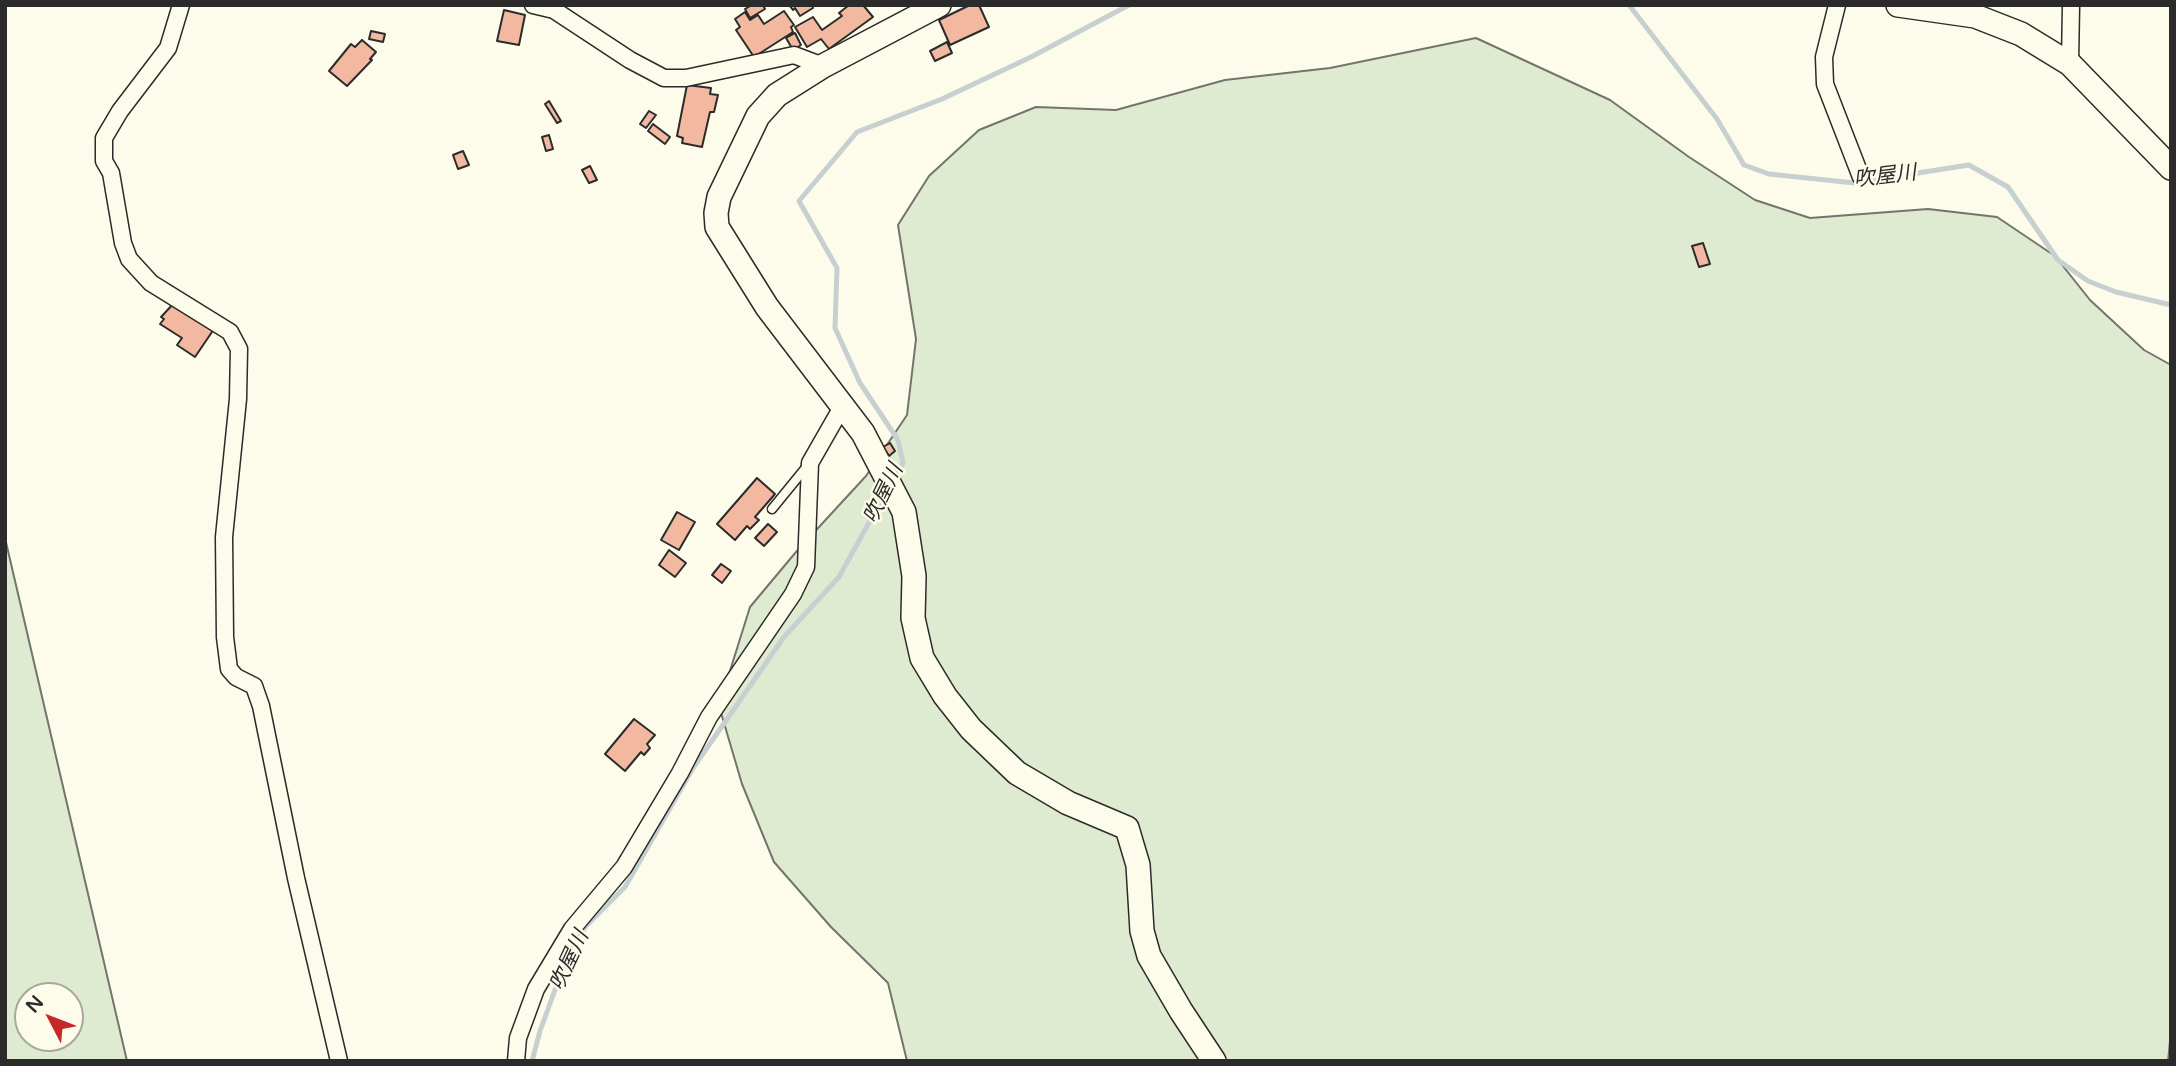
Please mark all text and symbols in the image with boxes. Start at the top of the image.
water label: 吹屋川 [1852,161,1918,193]
water label: 吹屋川 [859,460,909,528]
water label: 吹屋川 [545,927,595,995]
north arrow [14,982,84,1052]
text: N [22,991,48,1017]

